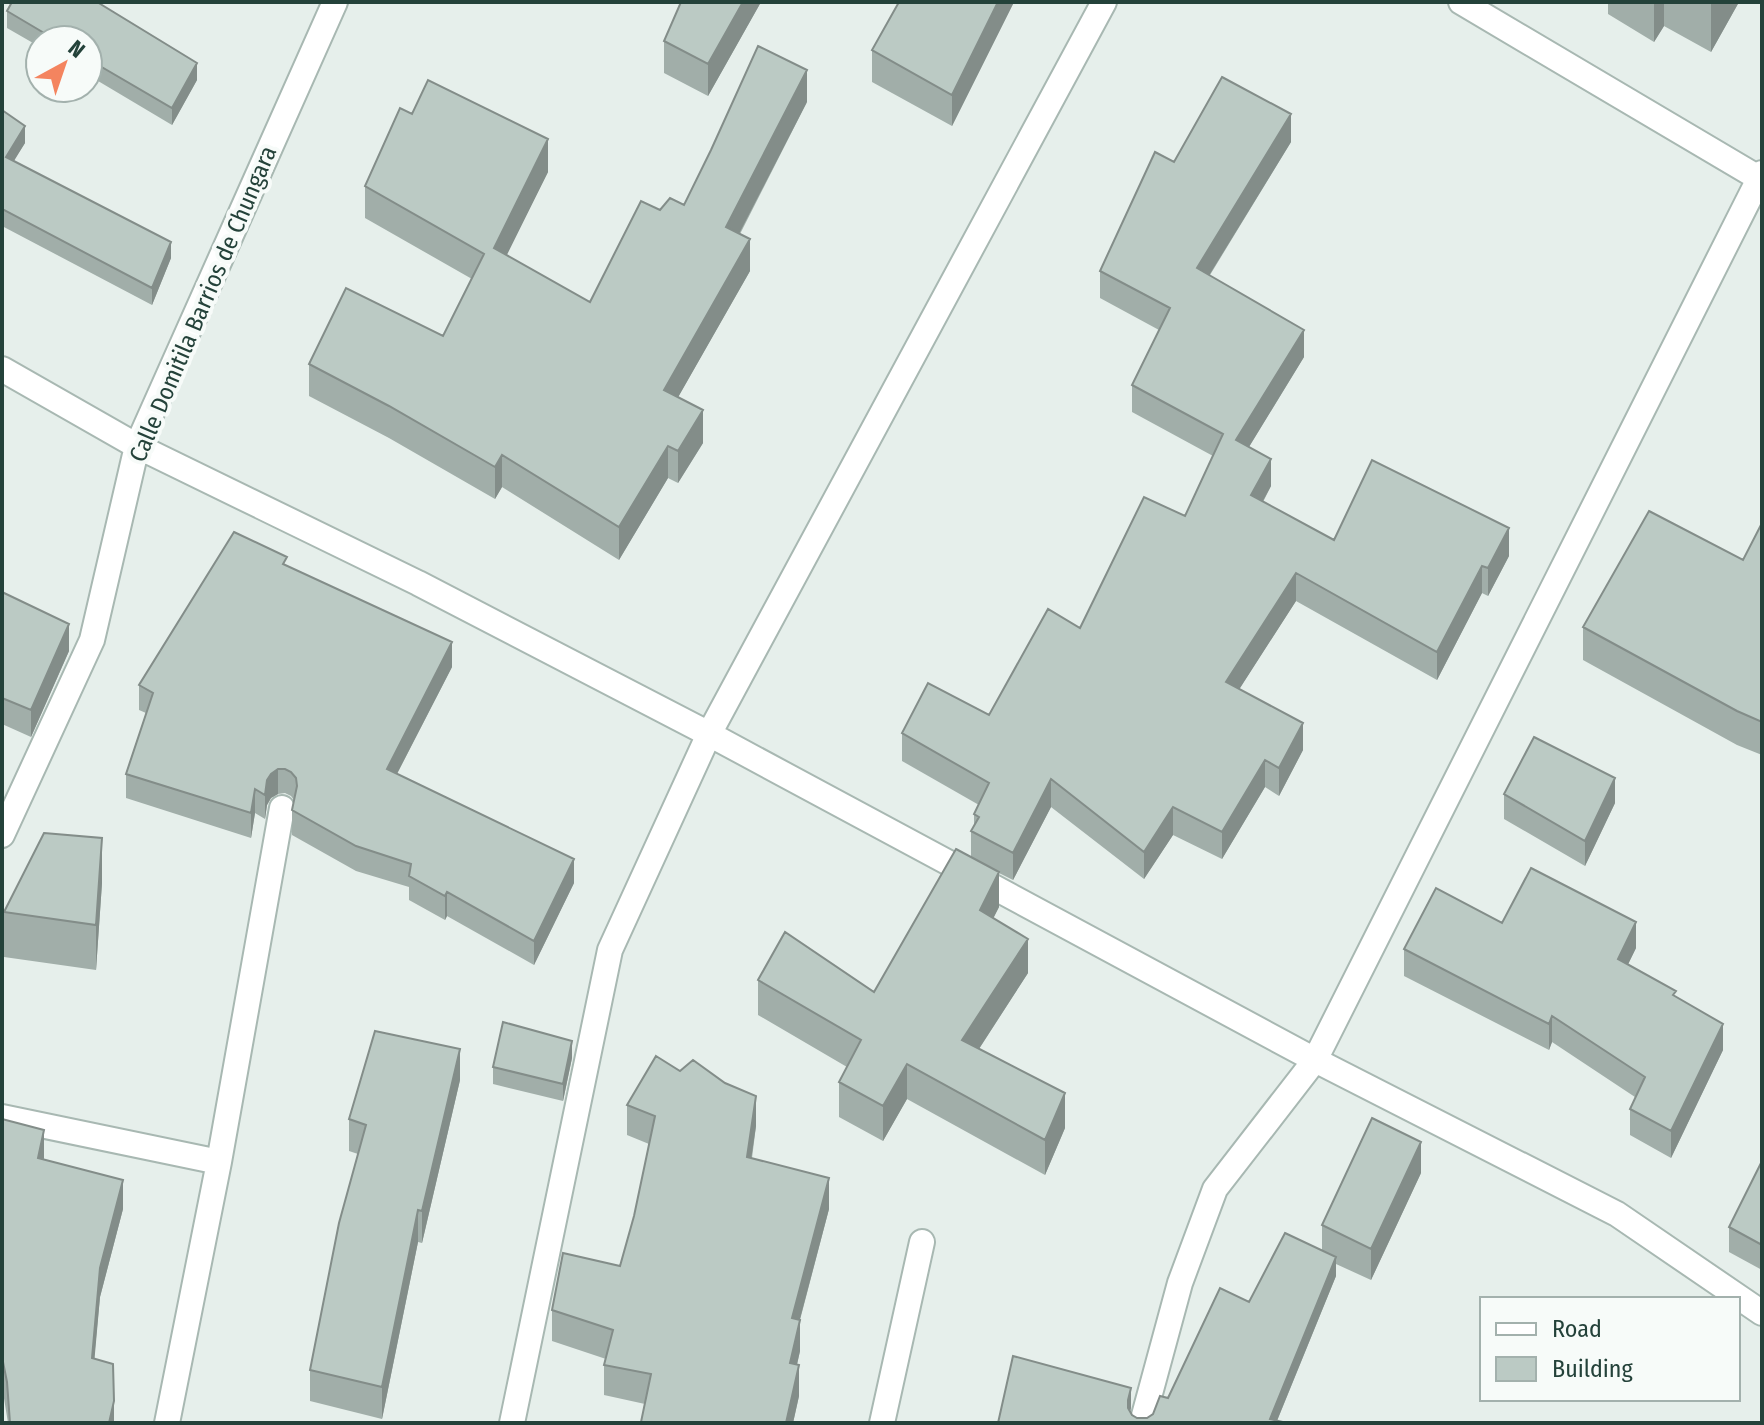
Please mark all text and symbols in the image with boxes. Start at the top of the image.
north arrow [24,24,104,104]
text: N [63,34,90,64]
street label: Calle Domitila Barrios de Chungara [124,142,282,466]
legend [1480,1297,1740,1401]
text: Road [1552,1315,1602,1343]
text: Building [1552,1355,1634,1383]

